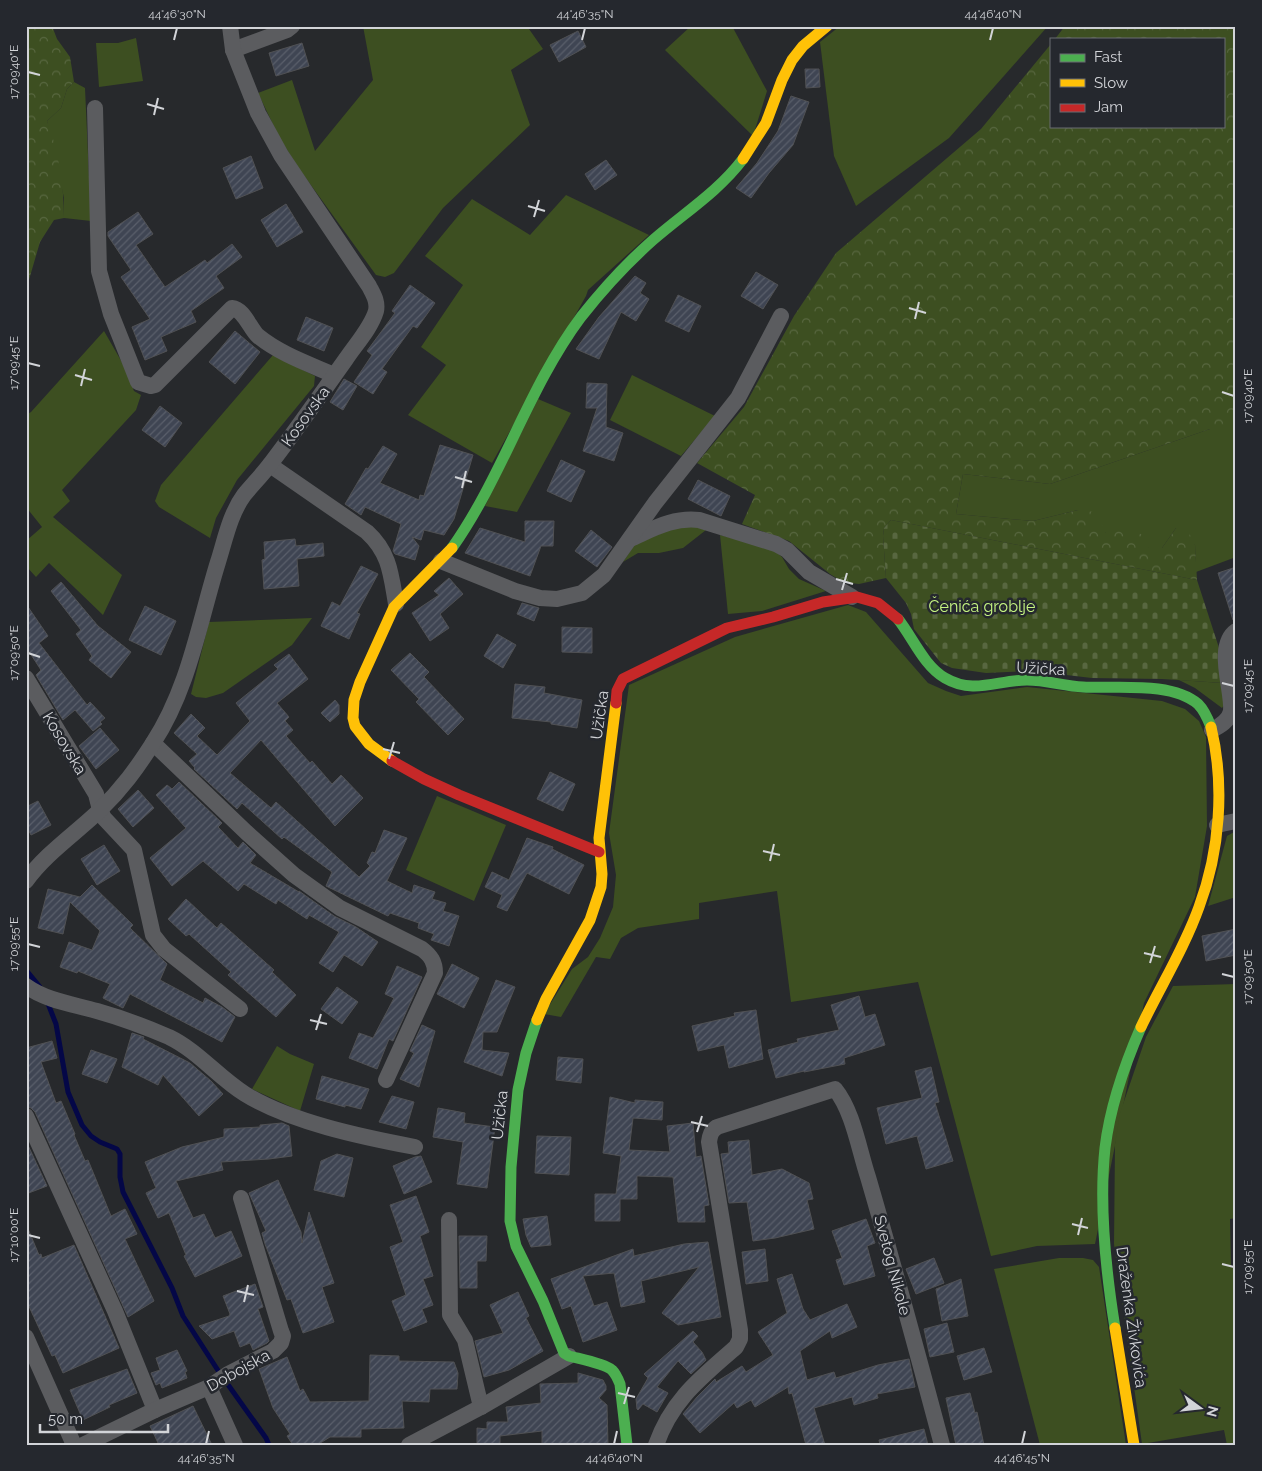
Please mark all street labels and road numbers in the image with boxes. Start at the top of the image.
street label: Kosovska [277,383,334,450]
street label: Užička [1016,658,1066,679]
street label: Užička [587,689,612,741]
street label: Kosovska [39,709,91,778]
street label: Užička [487,1090,512,1141]
street label: Svetog Nikole [870,1213,915,1317]
street label: Draženka Živkovića [1112,1245,1152,1389]
street label: Dobojska [204,1345,273,1395]

